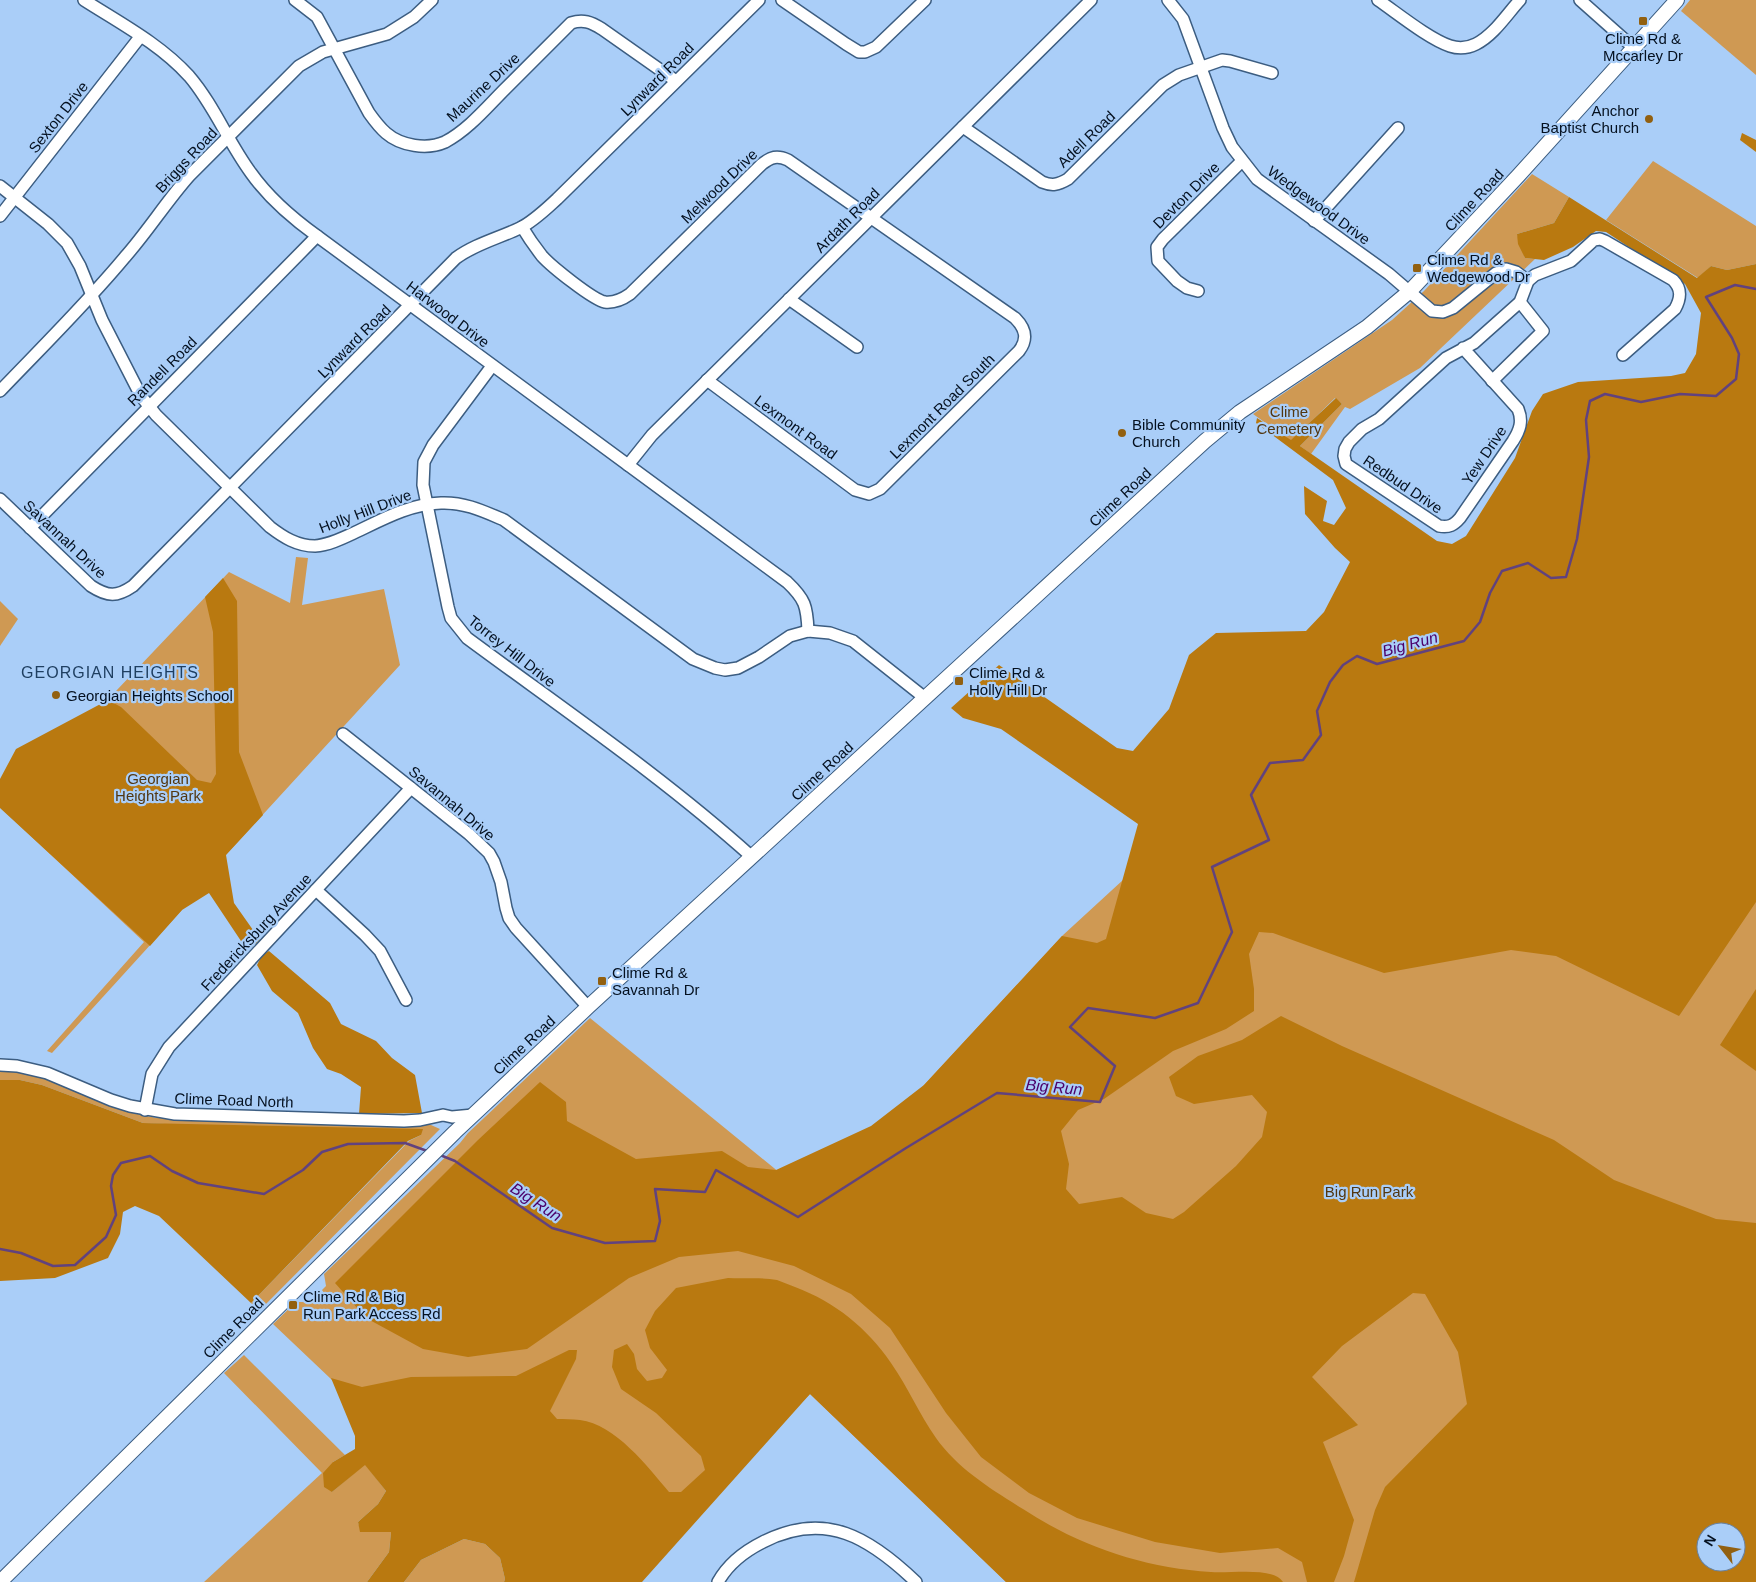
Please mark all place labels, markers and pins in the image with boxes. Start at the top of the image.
marker: Clime Rd & Mccarley Dr [1637,15,1649,27]
place label: Clime Rd & Mccarley Dr [1603,30,1683,64]
place label: Anchor Baptist Church [1541,102,1639,136]
marker: Anchor Baptist Church [1643,113,1655,125]
place label: Clime Rd & Wedgewood Dr [1427,251,1530,285]
marker: Clime Rd & Wedgewood Dr [1411,262,1423,274]
place label: Bible Community Church [1132,416,1246,450]
marker: Bible Community Church [1116,427,1128,439]
place label: Clime Rd & Holly Hill Dr [969,664,1047,698]
marker: Clime Rd & Holly Hill Dr [953,675,965,687]
place label: Georgian Heights School [66,687,233,704]
marker: Georgian Heights School [50,689,62,701]
place label: Clime Rd & Savannah Dr [612,964,700,998]
marker: Clime Rd & Savannah Dr [596,975,608,987]
place label: Clime Rd & Big Run Park Access Rd [303,1288,441,1322]
marker: Clime Rd & Big Run Park Access Rd [287,1299,299,1311]

